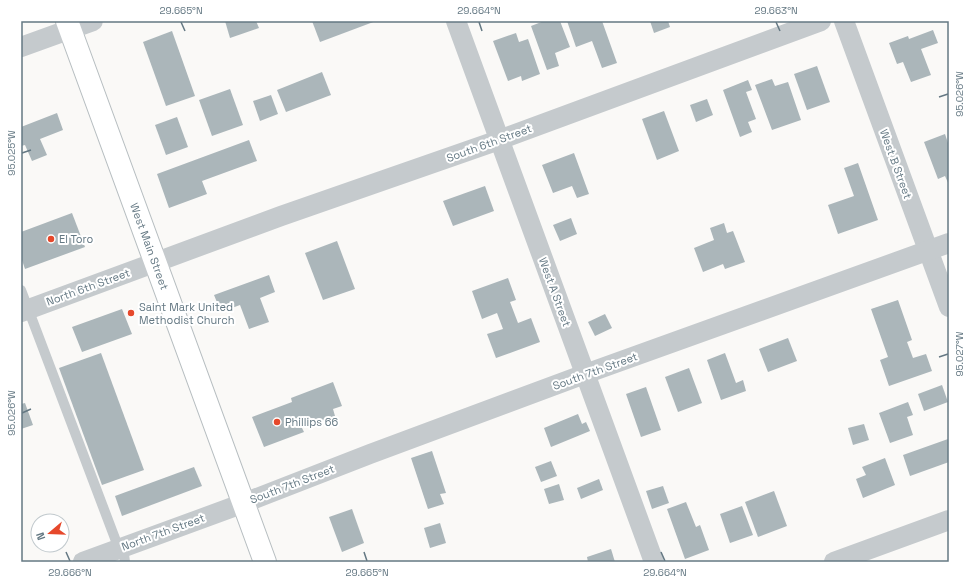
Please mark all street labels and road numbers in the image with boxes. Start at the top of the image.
street label: South 6th Street [444,121,534,165]
street label: West B Street [877,127,915,201]
street label: West Main Street [127,201,172,292]
street label: West A Street [536,255,574,329]
street label: North 6th Street [44,265,132,309]
street label: South 7th Street [551,349,639,393]
street label: South 7th Street [248,461,336,507]
street label: North 7th Street [120,510,206,554]

